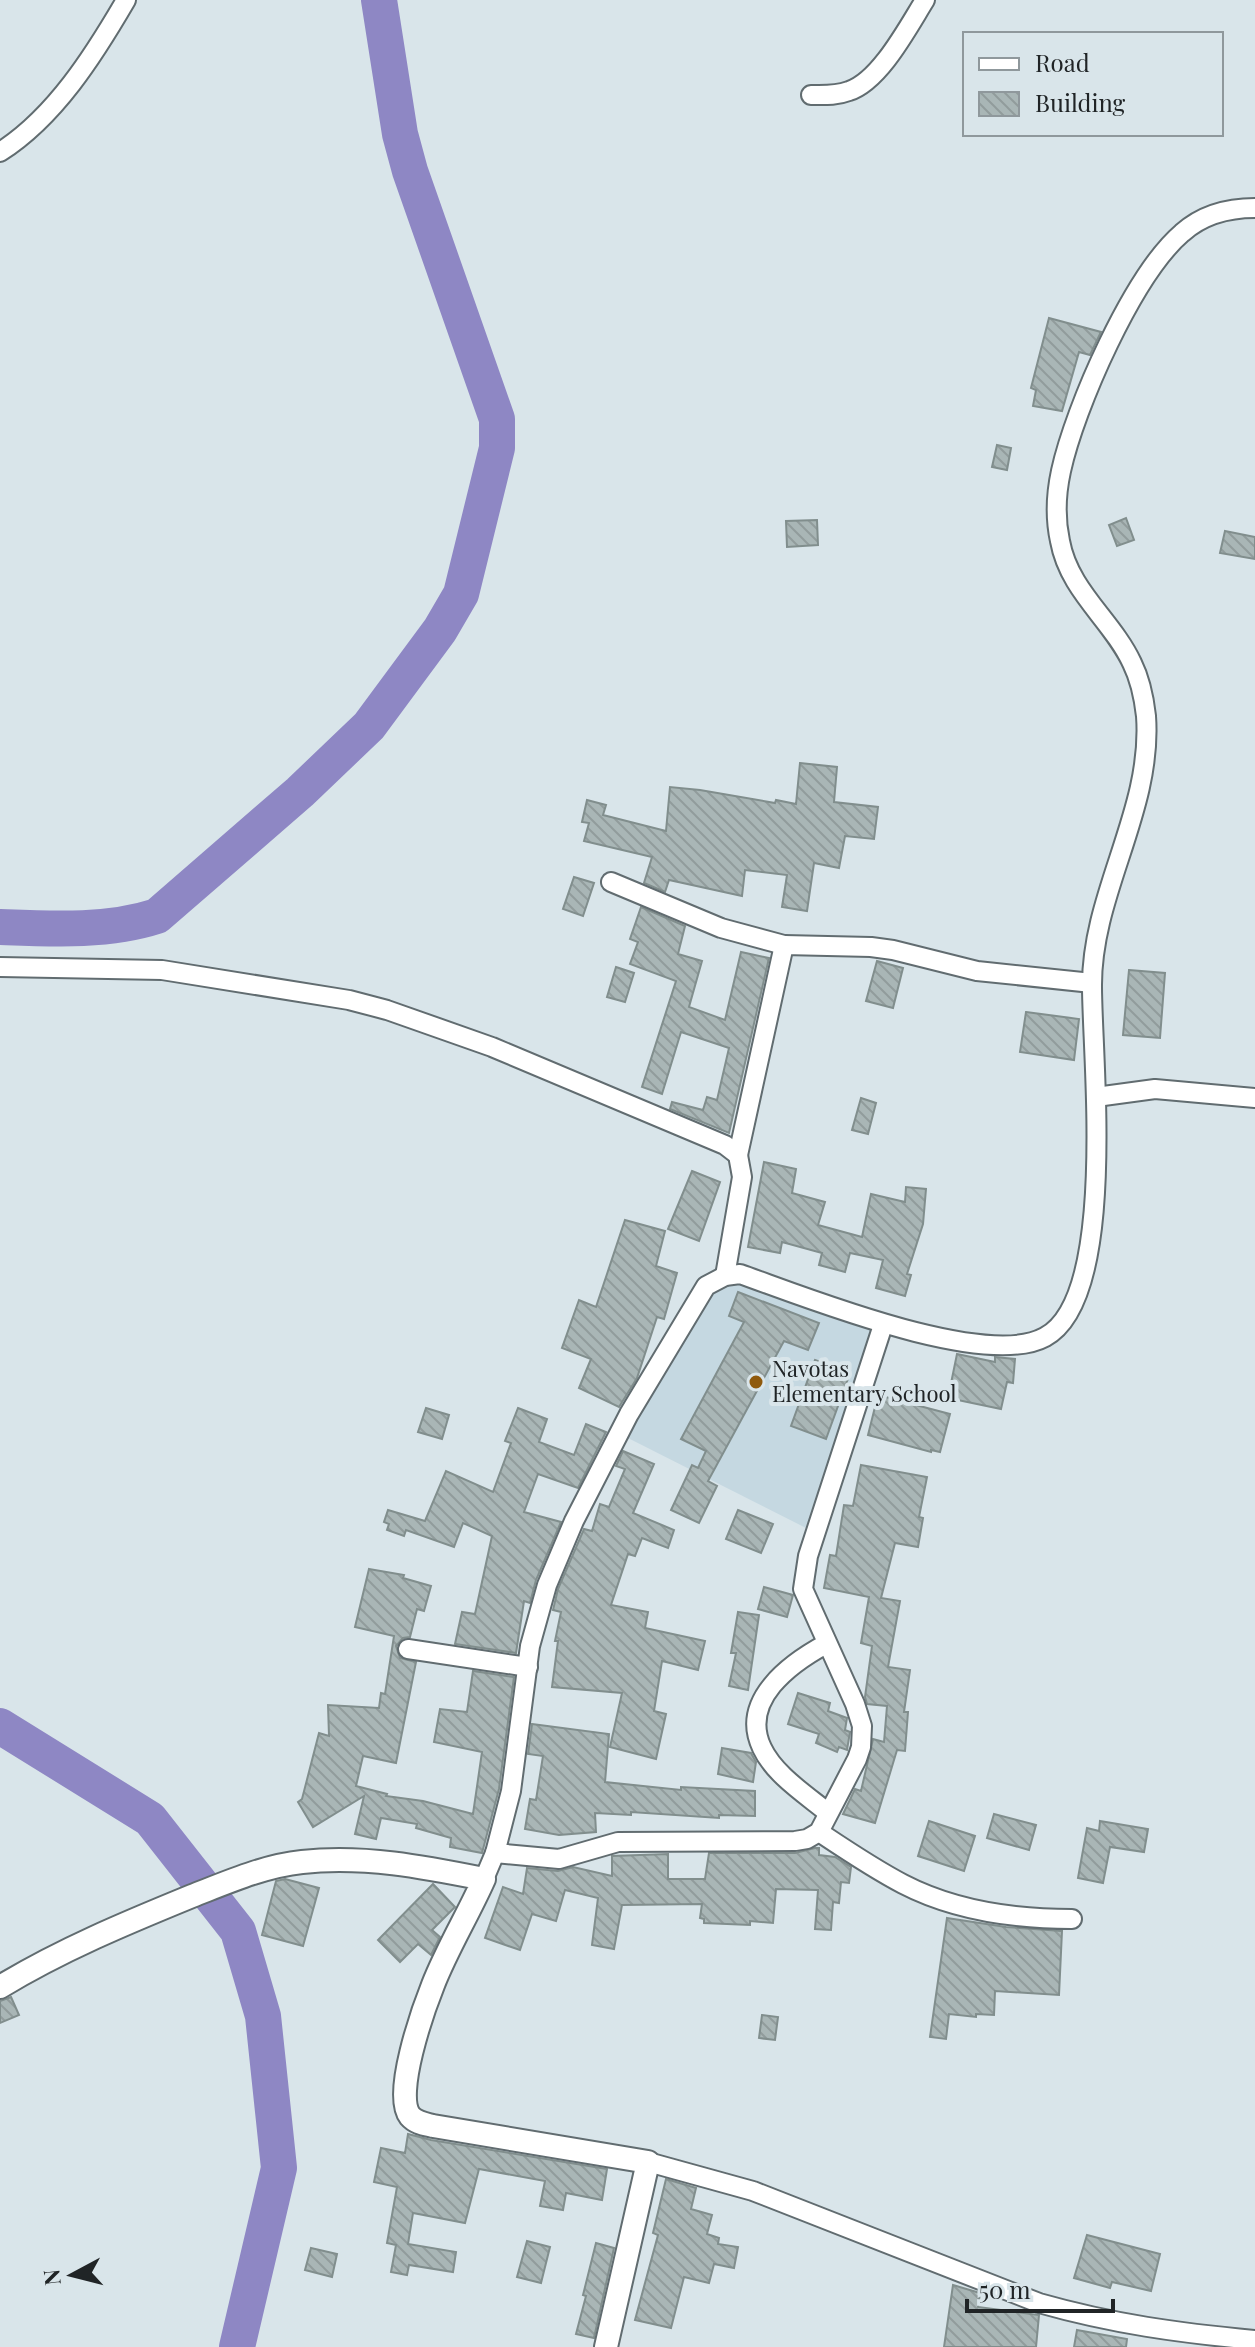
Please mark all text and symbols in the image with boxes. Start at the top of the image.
legend [963,32,1223,136]
text: Road [1035,46,1090,78]
text: Building [1035,86,1126,118]
place label: Navotas Elementary School [772,1353,957,1408]
marker: Navotas Elementary School [747,1373,765,1391]
north arrow [32,2235,112,2315]
scale bar [967,2263,1113,2313]
text: N [35,2268,67,2287]
text: 50 m [979,2273,1031,2305]

